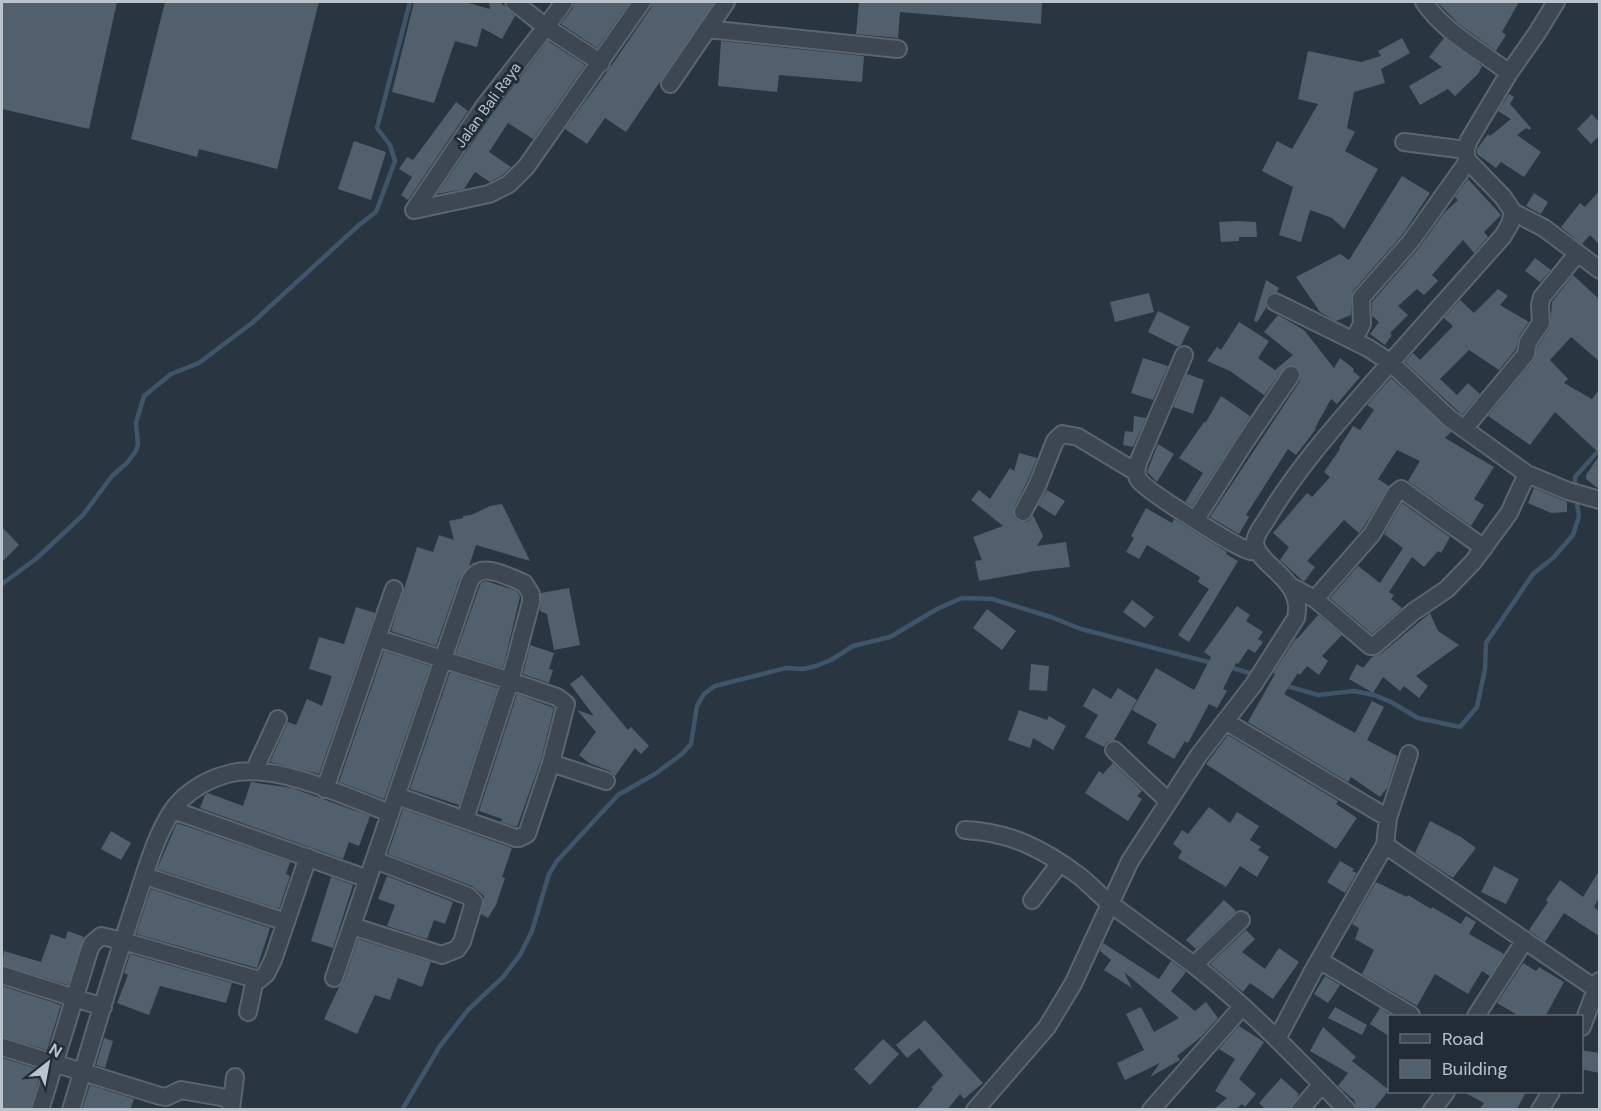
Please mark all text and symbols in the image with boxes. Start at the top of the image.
street label: Jalan Bali Raya [450,58,526,152]
legend [1388,1015,1583,1093]
text: Road [1442,1027,1484,1051]
north arrow [18,1033,78,1093]
text: N [45,1039,66,1063]
text: Building [1442,1057,1507,1081]

